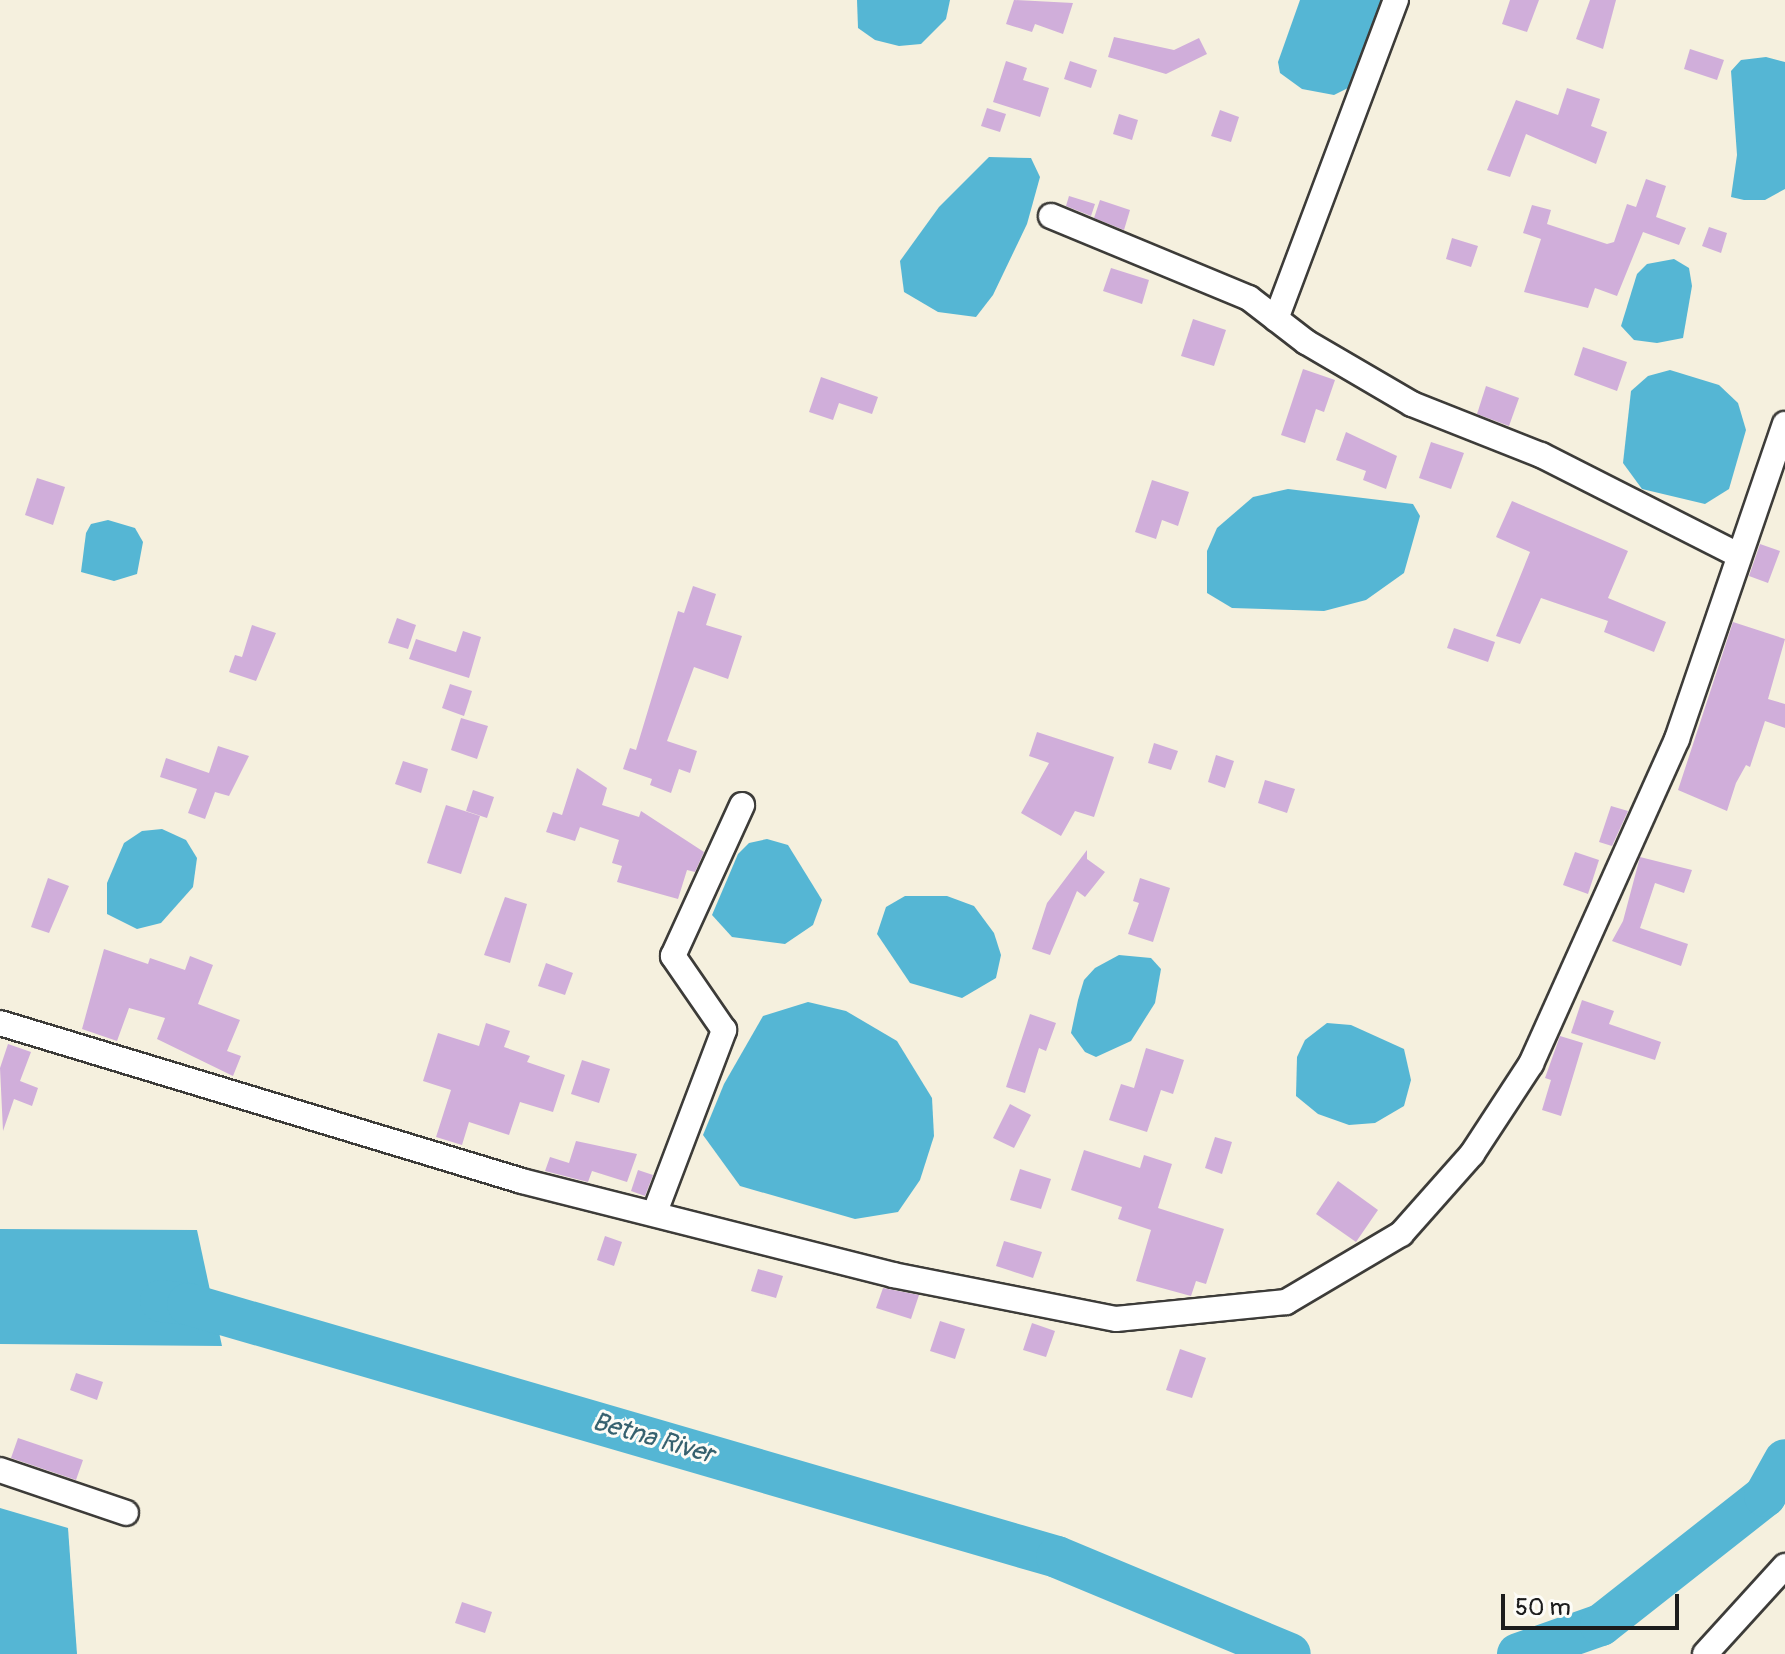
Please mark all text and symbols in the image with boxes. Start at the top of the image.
water label: Betna River [589,1407,717,1471]
scale bar [1505,1578,1683,1628]
text: 50 m [1515,1593,1571,1622]

